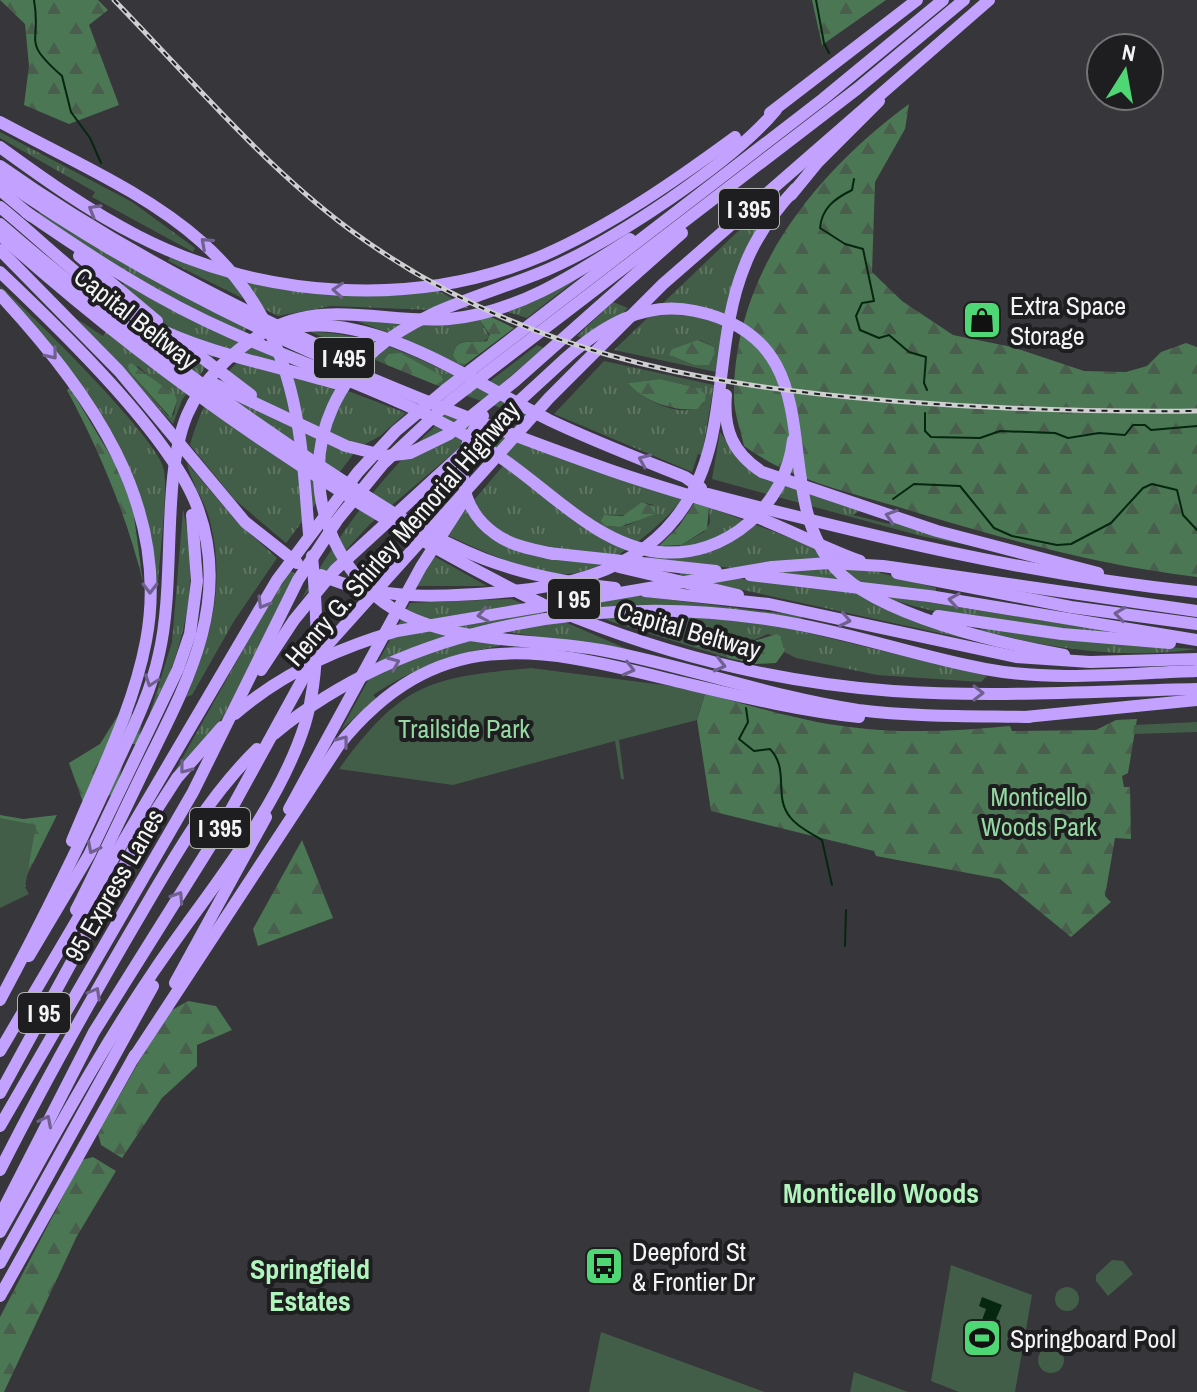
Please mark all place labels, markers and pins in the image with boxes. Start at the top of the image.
place label: Extra Space Storage [1010,288,1126,353]
shop icon: Extra Space Storage [961,299,1003,341]
place label: Deepford St & Frontier Dr [632,1234,755,1299]
bus stop icon: Deepford St & Frontier Dr [583,1245,625,1287]
sports icon: Springboard Pool [961,1317,1003,1359]
place label: Springboard Pool [1010,1321,1176,1356]

